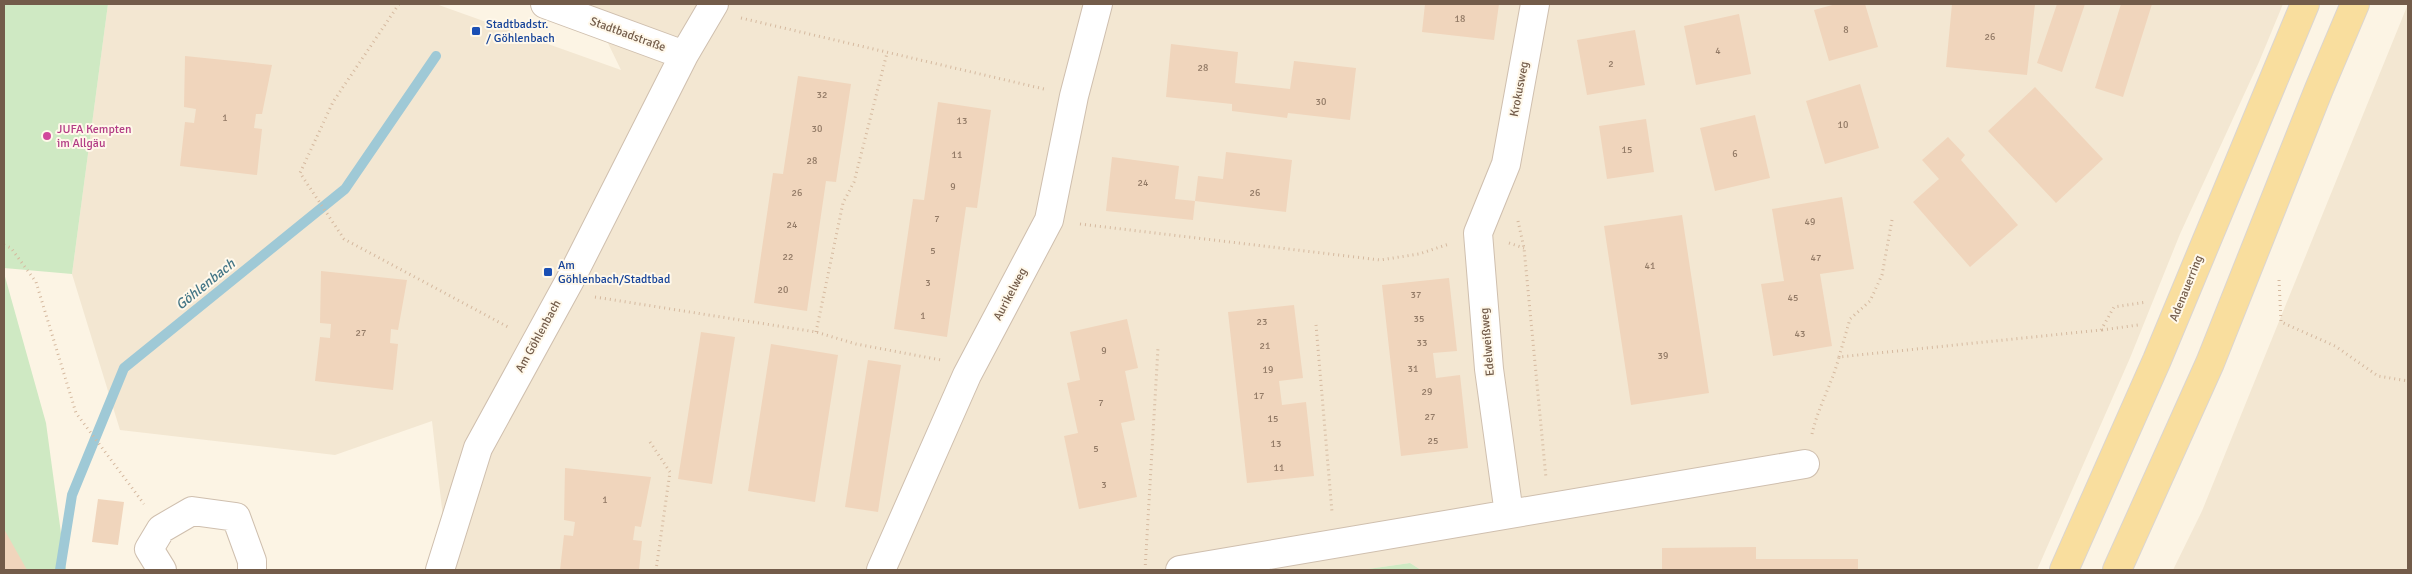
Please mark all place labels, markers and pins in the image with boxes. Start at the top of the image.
place label: Stadtbadstr. / Göhlenbach [486,17,555,46]
marker: Stadtbadstr. / Göhlenbach [470,25,482,37]
place label: JUFA Kempten im Allgäu [57,122,131,151]
marker: JUFA Kempten im Allgäu [41,130,53,142]
place label: Am Göhlenbach/Stadtbad [558,258,670,287]
marker: Am Göhlenbach/Stadtbad [542,266,554,278]

